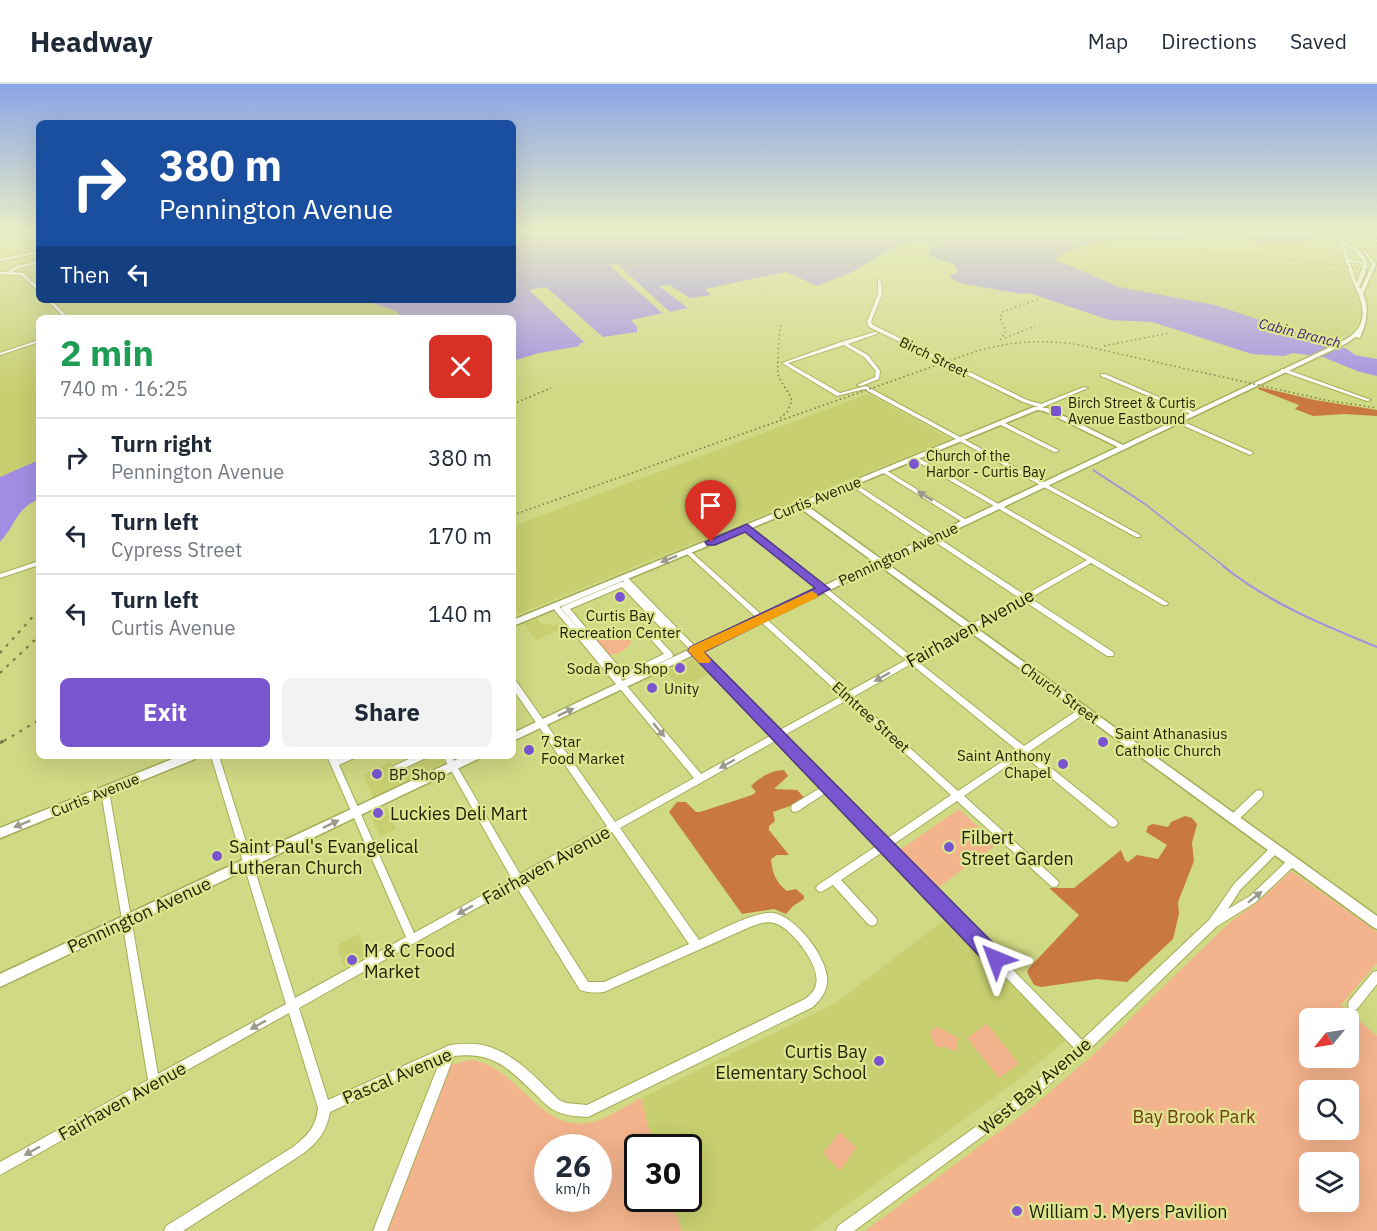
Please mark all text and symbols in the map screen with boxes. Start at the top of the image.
text: Headway [30,23,153,60]
text: Map [1088,27,1128,55]
text: Directions [1161,27,1257,55]
text: Saved [1290,27,1347,55]
text: 380 m [159,138,282,193]
icon: right [60,144,138,222]
text: Pennington Avenue [159,191,393,226]
icon: left [122,258,155,291]
text: Then [60,260,110,289]
water label: Cabin Branch [1257,314,1343,352]
text: 2 min [60,329,154,376]
street label: Birch Street [897,333,971,381]
button: close [429,335,492,398]
text: 740 m · 16:25 [60,375,188,402]
place label: Birch Street & Curtis Avenue Eastbound [1068,394,1196,428]
marker: Birch Street & Curtis Avenue Eastbound [1049,404,1063,418]
text: Turn right [111,429,212,458]
icon: right [60,441,93,474]
text: 380 m [428,443,492,472]
place label: Church of the Harbor - Curtis Bay [926,447,1046,481]
marker: Church of the Harbor - Curtis Bay [907,457,921,471]
text: Pennington Avenue [111,458,284,485]
street label: Curtis Avenue [770,472,864,524]
pin [685,480,736,542]
icon: arrive [694,489,727,522]
one-way arrow [917,491,933,502]
text: Turn left [111,507,199,536]
street label: Pennington Avenue [835,518,961,590]
icon: left [60,519,93,552]
text: 170 m [428,521,492,550]
text: Cypress Street [111,536,242,563]
one-way arrow [660,555,678,564]
street label: Fairhaven Avenue [902,583,1038,673]
text: Turn left [111,585,199,614]
marker: Curtis Bay Recreation Center [613,590,627,604]
icon: left [60,597,93,630]
text: 140 m [428,599,492,628]
place label: Curtis Bay Recreation Center [559,606,681,642]
text: Curtis Avenue [111,614,235,641]
street label: Church Street [1017,658,1103,728]
place label: Soda Pop Shop [567,659,668,678]
marker: Soda Pop Shop [673,661,687,675]
one-way arrow [874,672,891,682]
street label: Elmtree Street [828,677,914,757]
button: Exit [60,678,270,747]
button: Share [282,678,492,747]
place label: Unity [664,679,700,698]
marker: Unity [645,681,659,695]
one-way arrow [557,708,574,717]
one-way arrow [652,722,665,737]
place label: Saint Athanasius Catholic Church [1115,724,1228,760]
place label: 7 Star Food Market [541,732,625,768]
marker: Saint Athanasius Catholic Church [1096,735,1110,749]
marker: 7 Star Food Market [522,743,536,757]
place label: Saint Anthony Chapel [957,746,1052,782]
marker: Saint Anthony Chapel [1056,757,1070,771]
one-way arrow [718,759,735,769]
place label: BP Shop [389,765,446,784]
marker: BP Shop [370,767,384,781]
street label: Curtis Avenue [48,769,142,821]
place label: Luckies Deli Mart [390,802,528,825]
marker: Luckies Deli Mart [371,806,385,820]
one-way arrow [323,819,340,828]
one-way arrow [13,820,31,829]
street label: Fairhaven Avenue [478,820,614,910]
place label: Filbert Street Garden [961,826,1074,870]
place label: Saint Paul's Evangelical Lutheran Church [229,835,419,879]
marker: Filbert Street Garden [942,840,956,854]
marker: Saint Paul's Evangelical Lutheran Church [210,849,224,863]
street label: Pennington Avenue [63,872,215,958]
one-way arrow [1247,890,1263,903]
one-way arrow [456,905,473,915]
position arrow [964,927,1028,991]
place label: M & C Food Market [364,939,455,983]
marker: M & C Food Market [345,953,359,967]
north arrow [1299,1008,1359,1068]
map controls [1299,1008,1359,1212]
one-way arrow [249,1020,266,1030]
street label: West Bay Avenue [974,1032,1096,1140]
place label: Curtis Bay Elementary School [715,1040,867,1084]
street label: Pascal Avenue [339,1043,455,1109]
marker: Curtis Bay Elementary School [872,1054,886,1068]
street label: Fairhaven Avenue [54,1056,190,1146]
button: search [1299,1080,1359,1140]
park label: Bay Brook Park [1132,1105,1256,1128]
speed limit sign: 30 [624,1134,702,1212]
one-way arrow [23,1146,40,1156]
text: 26 [555,1146,591,1185]
button: layers [1299,1152,1359,1212]
text: km/h [555,1179,591,1198]
place label: William J. Myers Pavilion [1029,1200,1228,1223]
marker: William J. Myers Pavilion [1010,1204,1024,1218]

